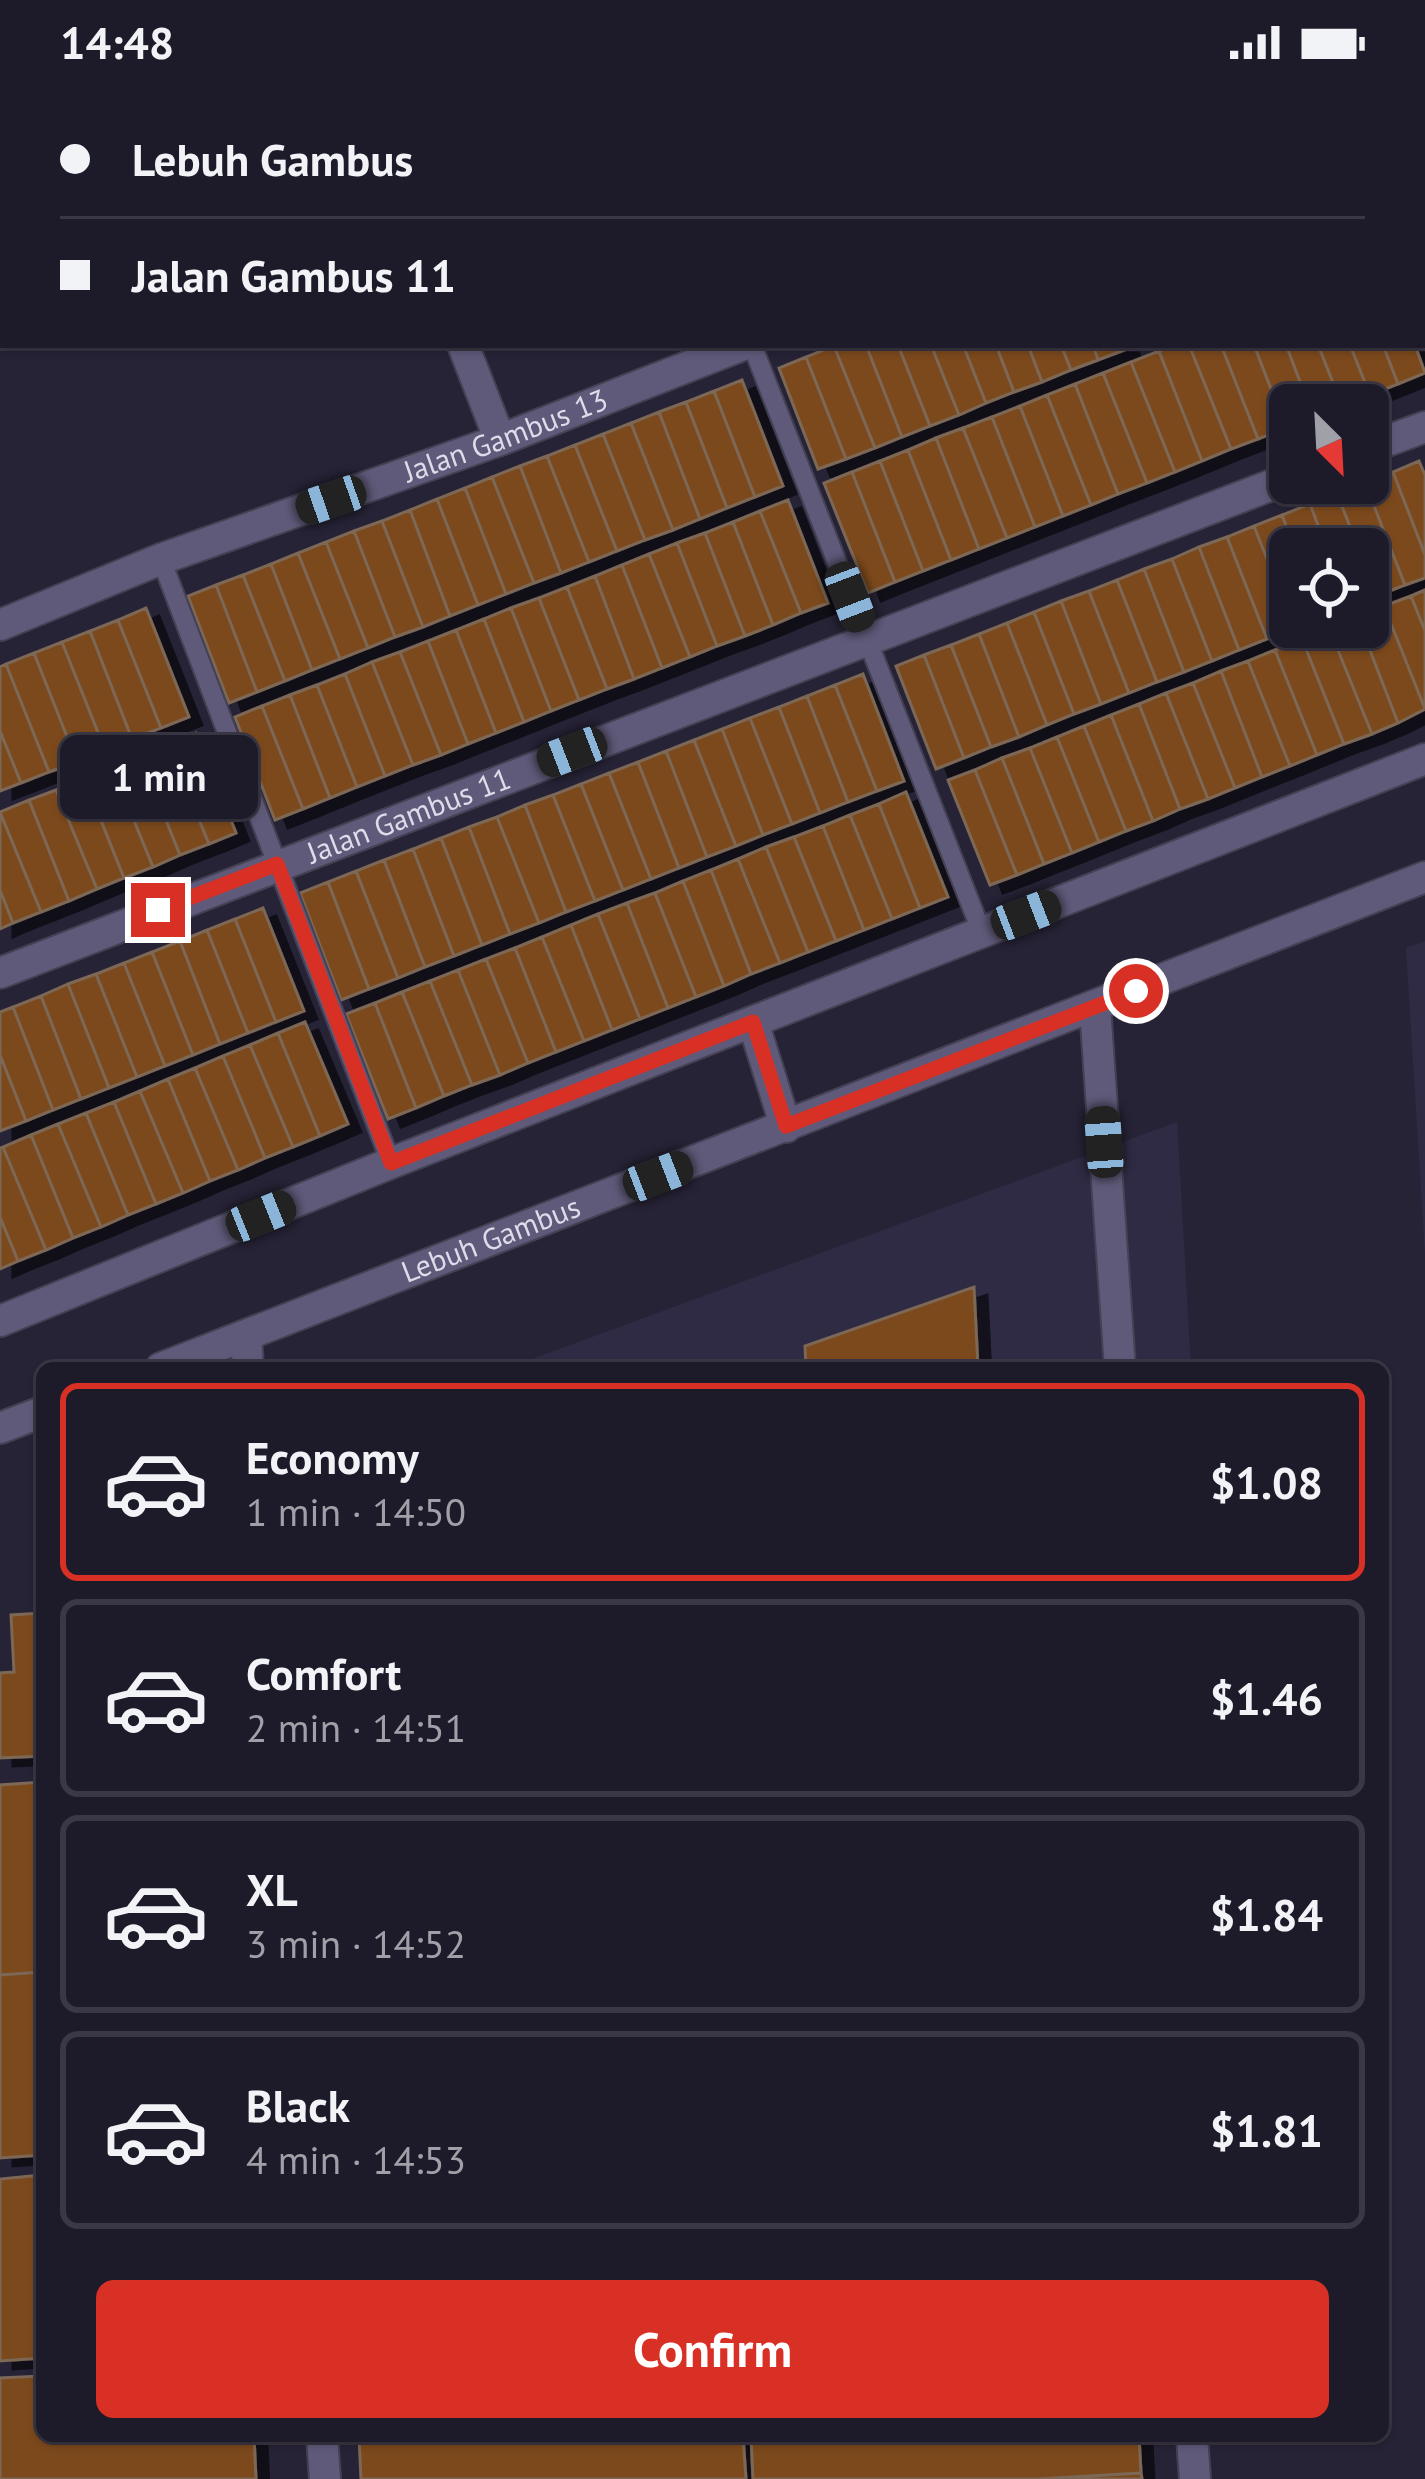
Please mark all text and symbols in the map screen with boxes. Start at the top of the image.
text: 14:48 [60,13,174,71]
text: Lebuh Gambus [132,130,413,188]
text: Jalan Gambus 11 [132,246,456,304]
street label: Jalan Gambus 13 [396,379,613,491]
north arrow [1269,384,1389,504]
map controls [1269,384,1389,648]
car [291,471,371,529]
button: locate [1269,528,1389,648]
car [820,557,880,637]
car [532,722,612,782]
callout: 1 min [59,736,257,820]
text: 1 min [111,751,207,802]
street label: Jalan Gambus 11 [299,758,516,872]
route end [131,883,185,937]
car [986,885,1066,945]
route start [1109,964,1163,1018]
car [1084,1105,1124,1179]
car [618,1146,698,1206]
car [221,1186,301,1246]
street label: Lebuh Gambus [396,1186,585,1291]
icon: car [102,1428,210,1536]
text: Economy [246,1428,419,1486]
text: $1.08 [1210,1453,1323,1511]
text: 1 min · 14:50 [246,1486,466,1537]
icon: car [102,1644,210,1752]
text: Comfort [246,1644,401,1702]
text: $1.46 [1210,1669,1323,1727]
text: 2 min · 14:51 [246,1702,466,1753]
icon: car [102,1860,210,1968]
text: XL [246,1860,298,1918]
text: $1.84 [1210,1885,1323,1943]
text: 3 min · 14:52 [246,1918,466,1969]
icon: car [102,2076,210,2184]
text: Black [246,2076,350,2134]
text: $1.81 [1210,2101,1323,2159]
text: 4 min · 14:53 [246,2134,466,2185]
button: Confirm [96,2280,1329,2418]

